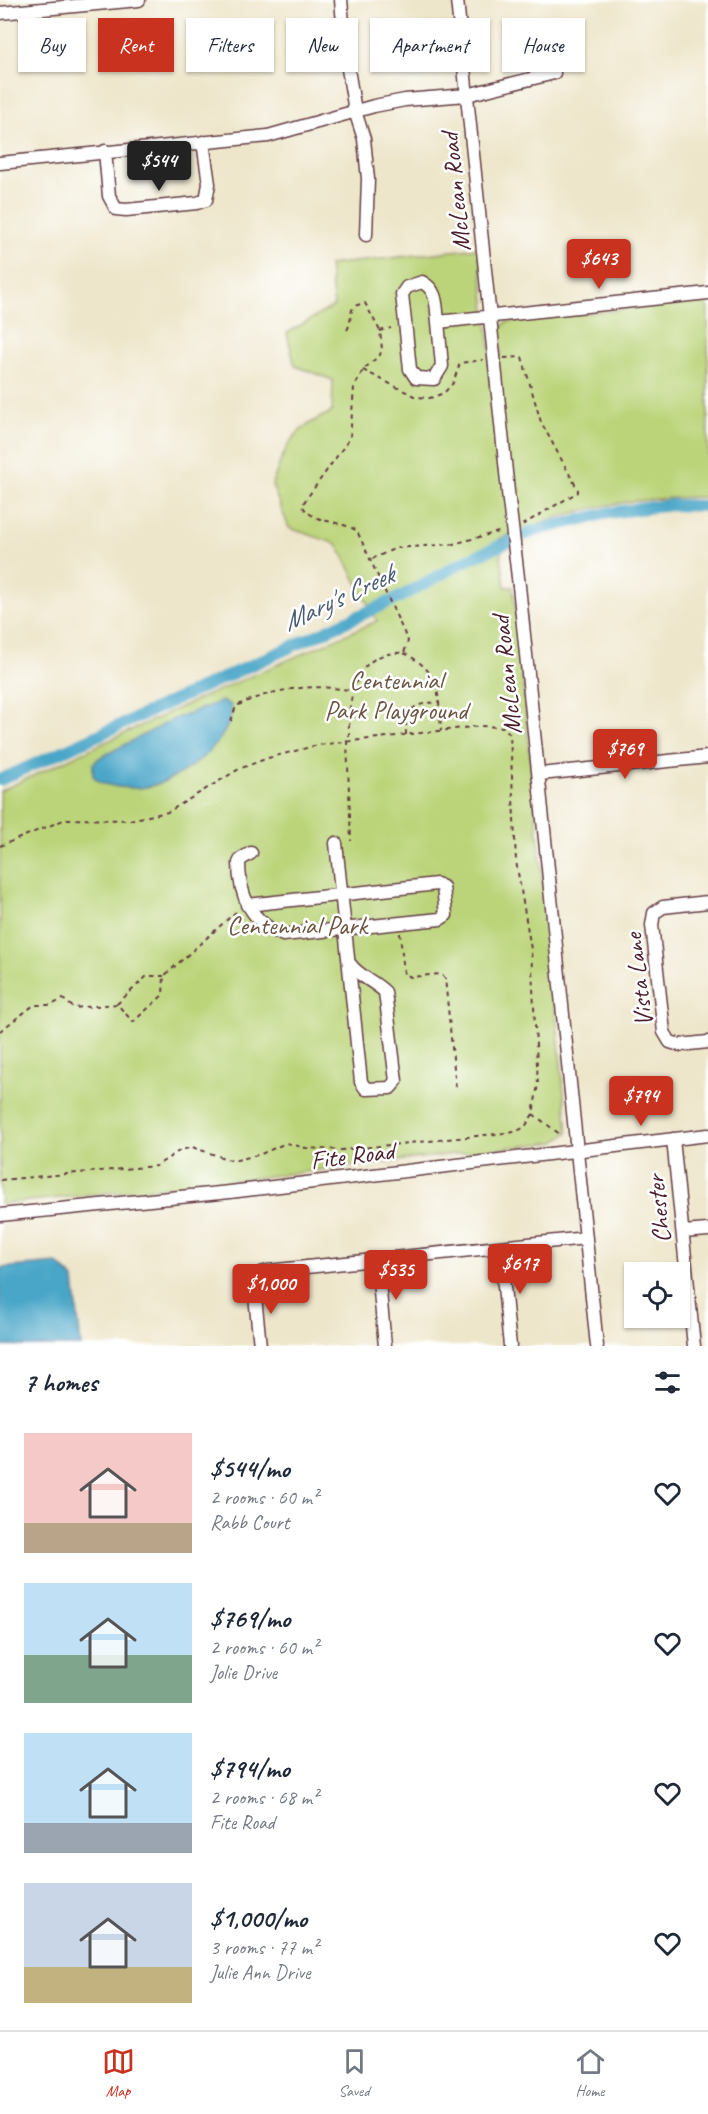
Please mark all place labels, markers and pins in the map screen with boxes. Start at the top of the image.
pin: $544 [123,141,195,192]
pin: $643 [563,239,635,290]
pin: $769 [589,729,661,780]
pin: $794 [605,1076,677,1127]
pin: $617 [484,1244,556,1295]
pin: $535 [360,1250,432,1301]
pin: $1,000 [222,1264,320,1315]

